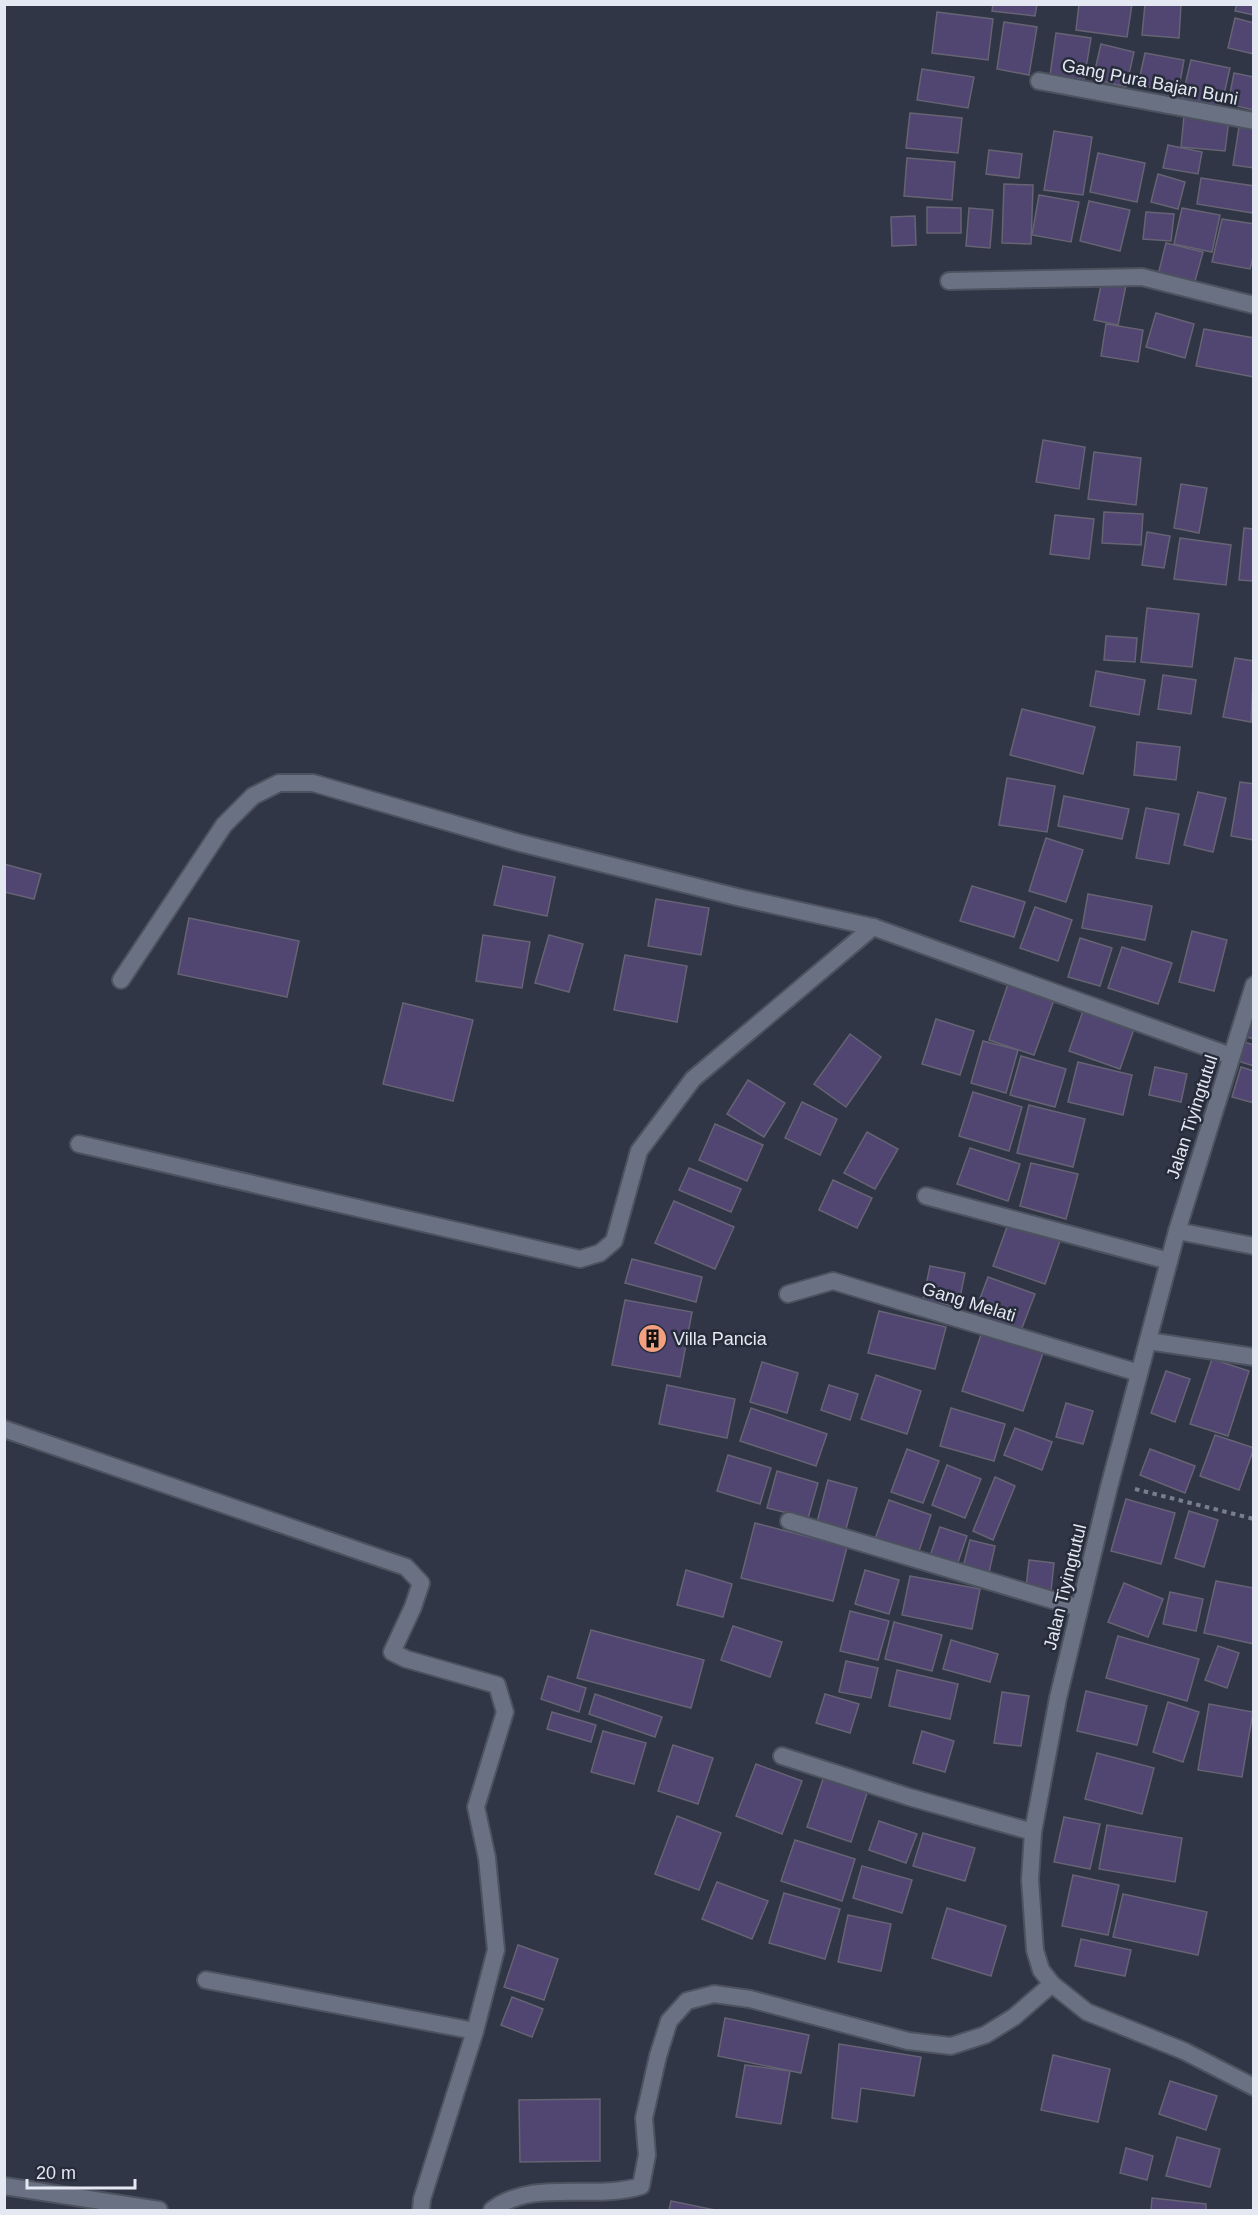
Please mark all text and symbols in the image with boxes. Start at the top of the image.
street label: Gang Pura Bajan Buni [1060,55,1240,109]
street label: Jalan Tiyingtutul [1163,1053,1221,1181]
street label: Gang Melati [920,1278,1018,1326]
building icon: Villa Pancia [636,1323,668,1355]
place label: Villa Pancia [673,1329,768,1349]
street label: Jalan Tiyingtutul [1040,1522,1090,1652]
scale bar [27,2152,135,2190]
text: 20 m [36,2163,76,2183]

